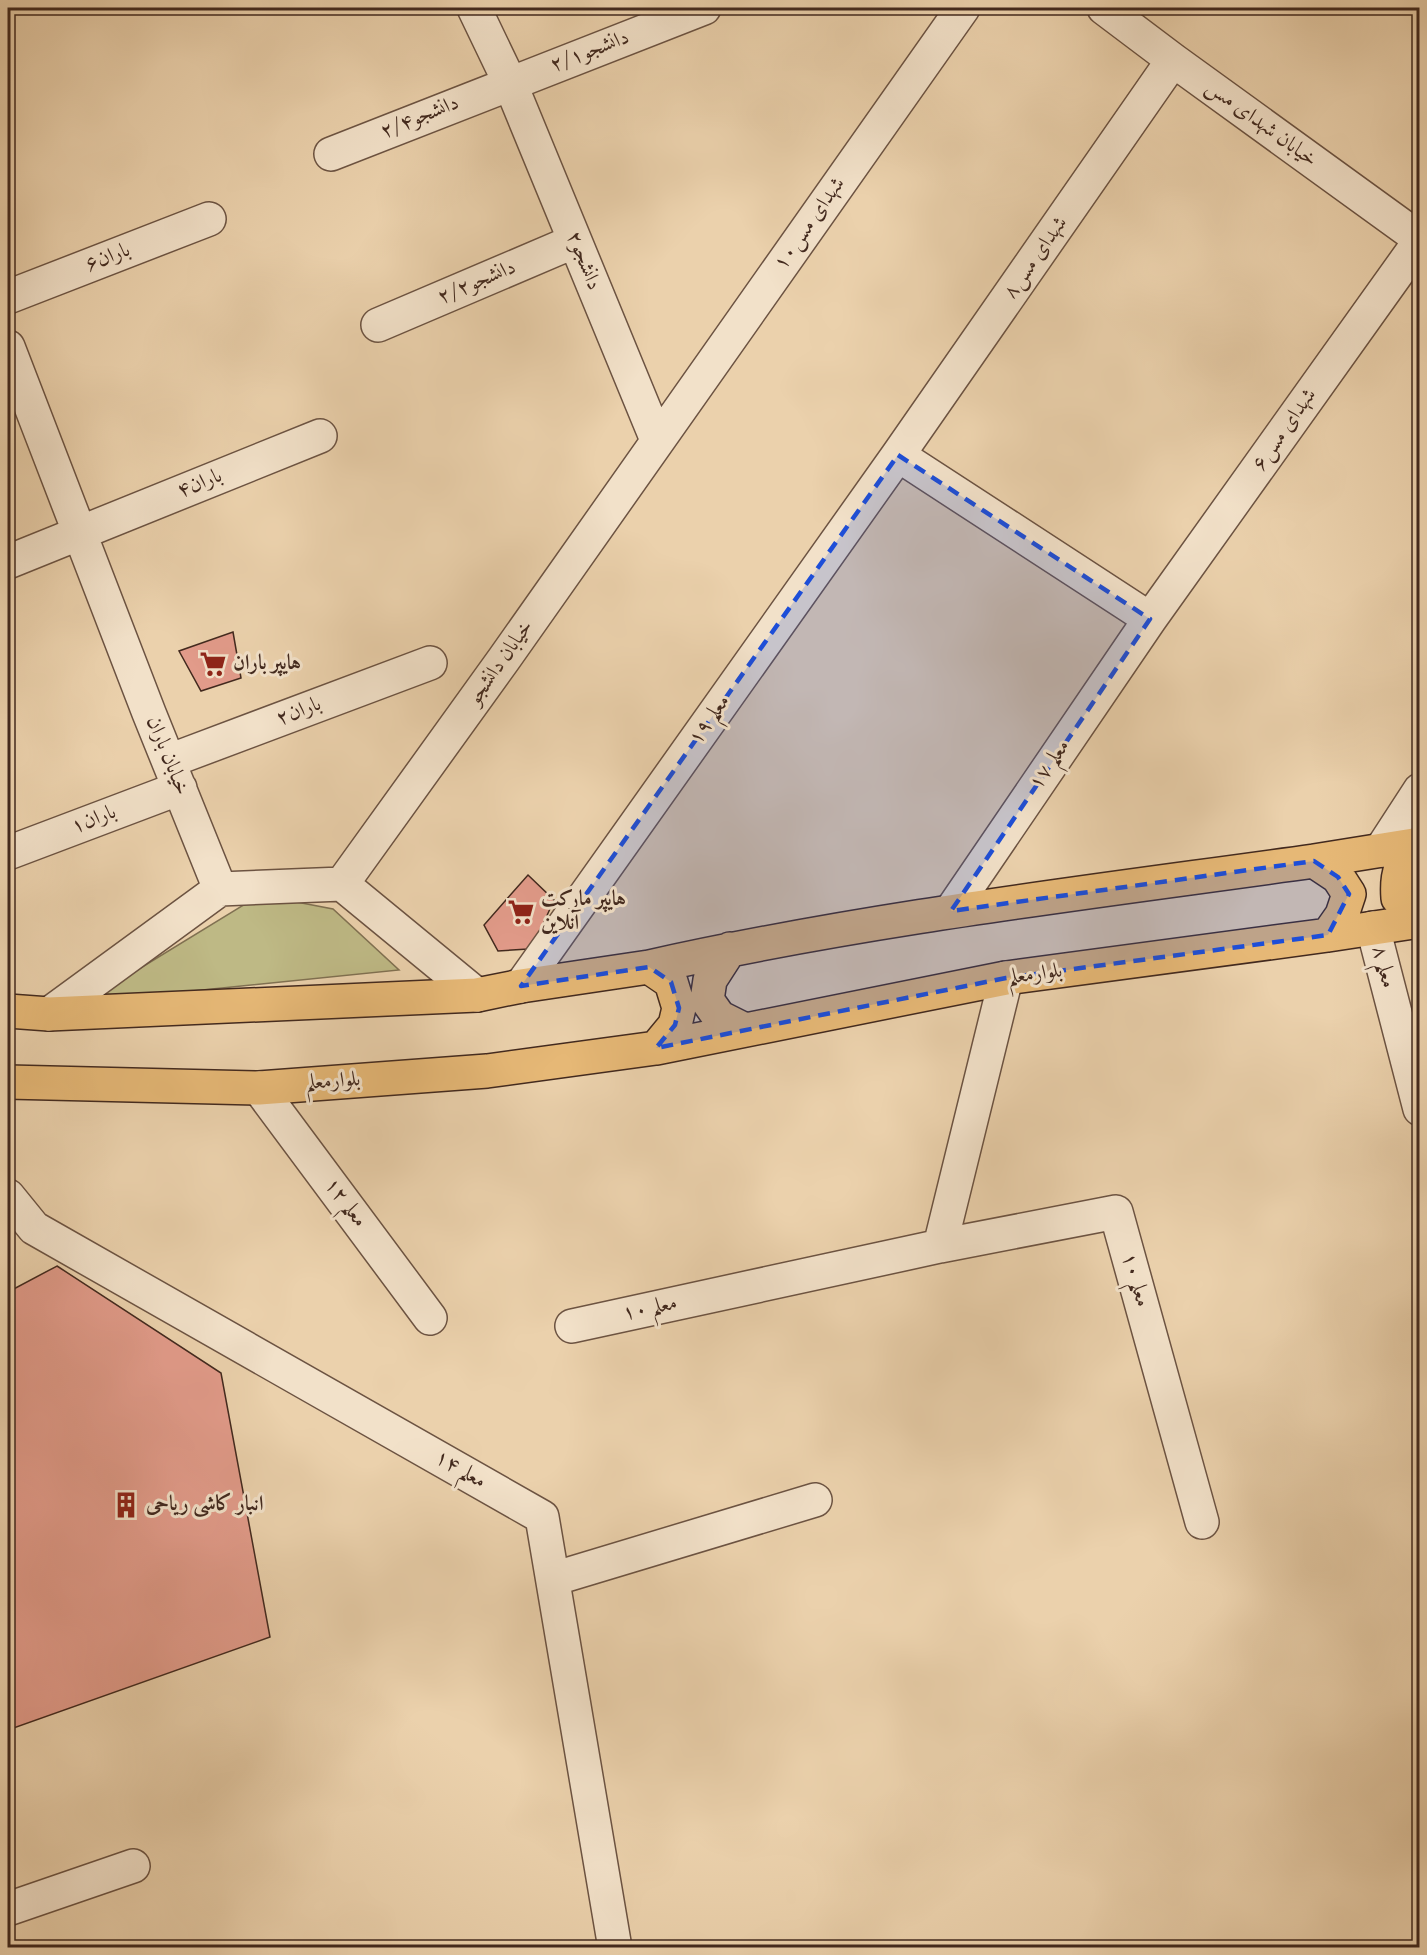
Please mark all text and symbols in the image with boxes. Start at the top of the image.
street label: دانشجو۲/۱ [546,23,634,81]
street label: خیابان شهدای مس [1199,73,1323,175]
street label: دانشجو۲/۴ [376,89,464,147]
street label: شهدای مس۱۰ [767,171,853,277]
street label: شهدای مس۸ [996,210,1076,306]
street label: دانشجو۲ [558,227,608,295]
street label: باران۶ [81,236,135,280]
street label: دانشجو۲/۲ [433,253,521,313]
street label: شهدای مس۶ [1245,382,1325,478]
street label: باران۴ [173,461,227,507]
street label: خیابان دانشجو [459,614,541,713]
supermarket icon: هایپر باران [198,649,228,679]
place label: هایپر باران [233,649,301,679]
street label: معلم ۱۹ [682,689,741,753]
street label: باران۲ [272,690,326,734]
street label: خیابان باران [138,712,196,800]
street label: معلم ۱۷ [1022,734,1081,798]
street label: باران۱ [67,798,121,842]
place label: هایپر مارکت آنلاین [541,885,626,939]
supermarket icon: هایپر مارکت آنلاین [506,897,536,927]
street label: معلم ۸ [1359,943,1403,992]
street label: بلوارمعلم [1006,956,1065,998]
street label: بلوارمعلم [305,1065,362,1103]
street label: معلم ۱۲ [313,1172,374,1236]
street label: معلم ۱۰ [1109,1249,1157,1312]
street label: معلم ۱۰ [620,1289,681,1333]
street label: معلم ۱۴ [427,1443,491,1500]
building icon: انبار کاشی ریاحی [111,1490,141,1520]
place label: انبار کاشی ریاحی [145,1490,263,1520]

